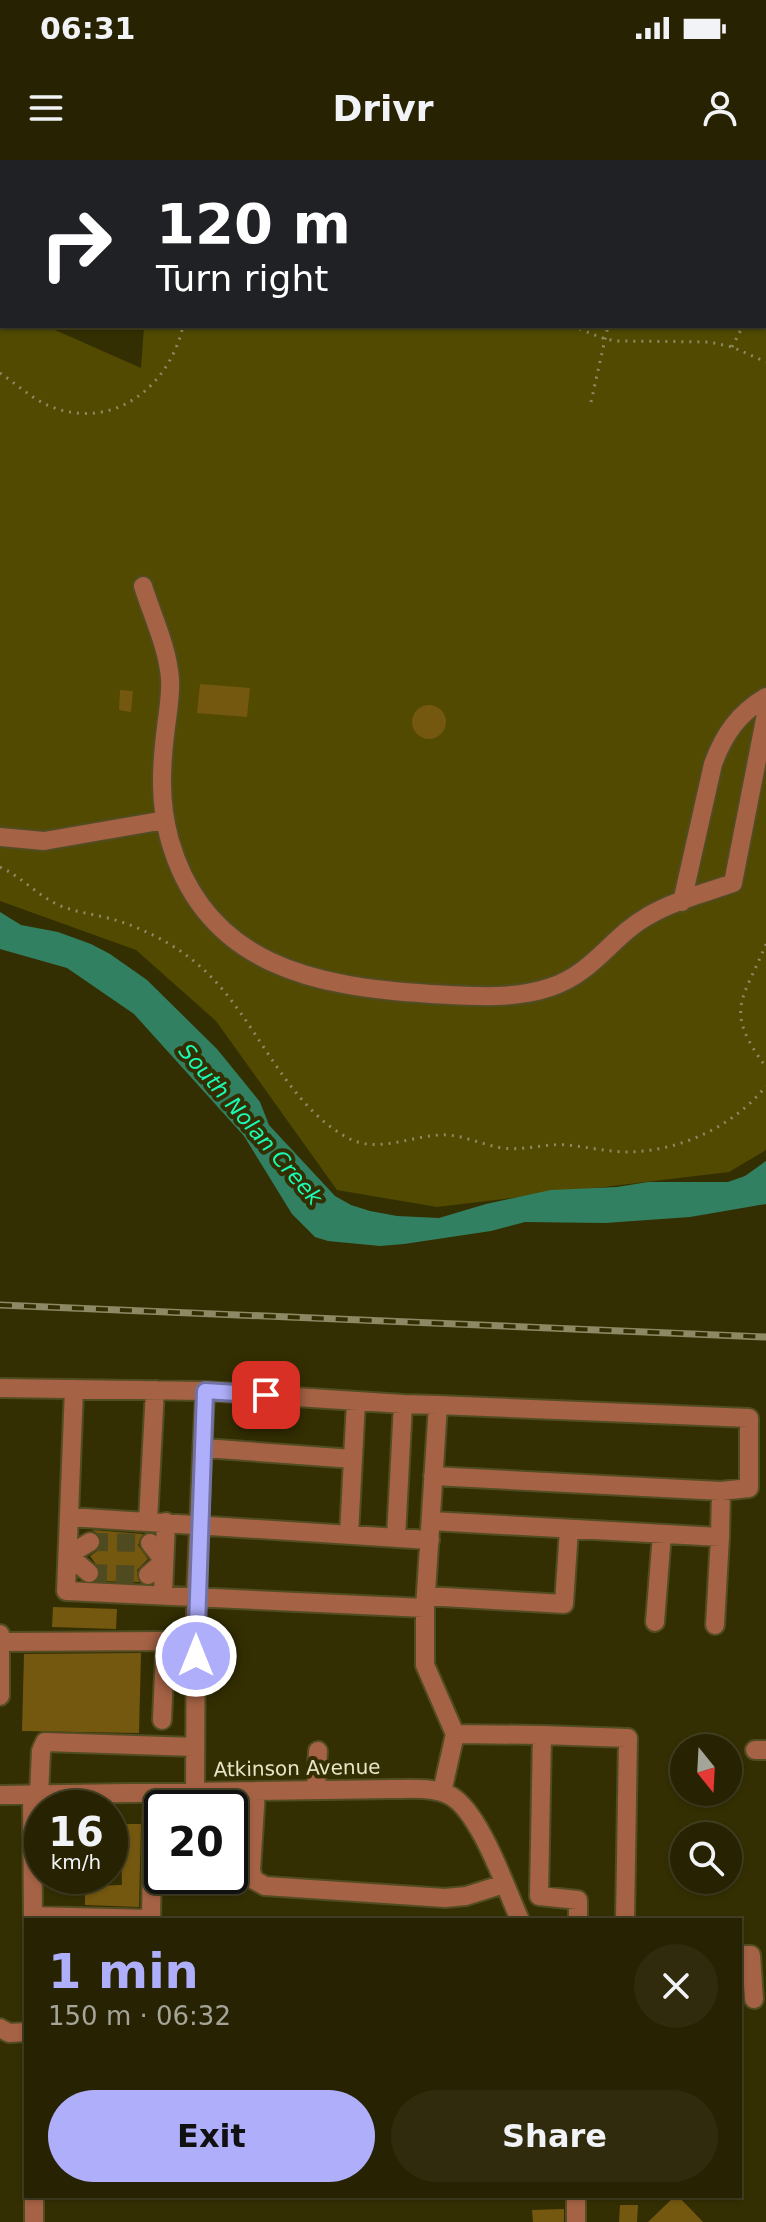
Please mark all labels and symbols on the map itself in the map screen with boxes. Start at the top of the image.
water label: South Nolan Creek [174,1039,328,1211]
pin [232,1361,300,1429]
position arrow [154,1614,238,1698]
north arrow [670,1734,742,1806]
street label: Atkinson Avenue [213,1755,381,1781]
speed limit sign: 20 [144,1790,248,1894]

